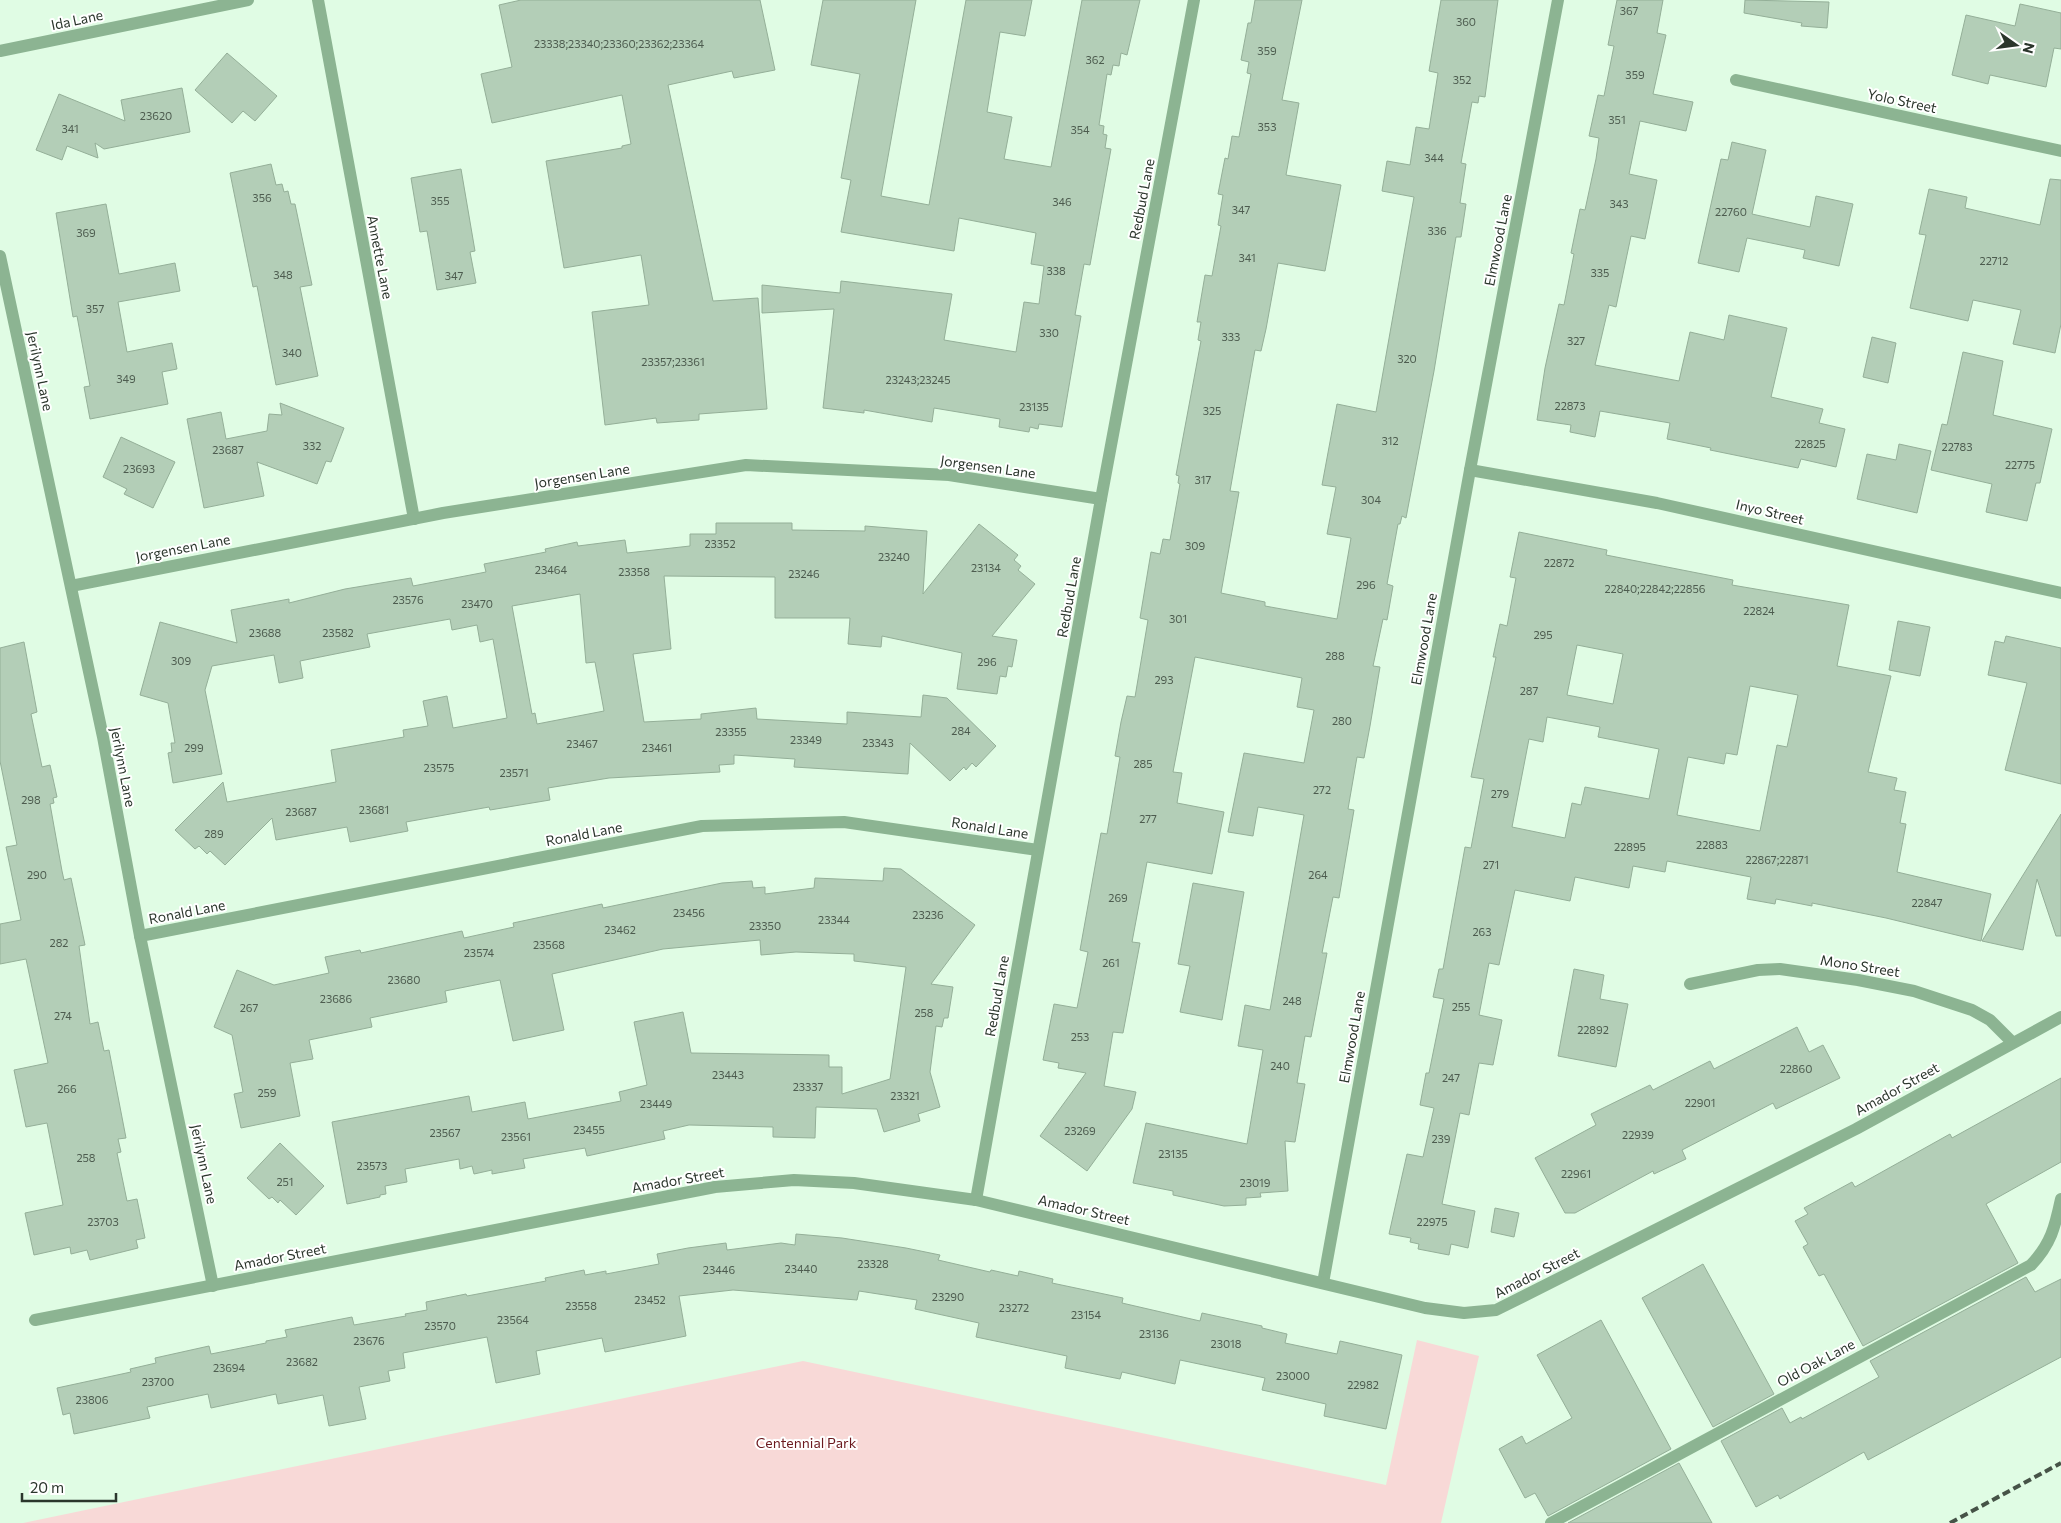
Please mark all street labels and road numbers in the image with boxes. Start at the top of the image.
street label: Ida Lane [49,6,104,33]
street label: Yolo Street [1866,85,1939,116]
street label: Redbud Lane [1125,157,1158,241]
street label: Elmwood Lane [1480,193,1515,287]
street label: Annette Lane [364,213,397,300]
street label: Jerilynn Lane [24,330,57,412]
street label: Jorgensen Lane [939,451,1037,482]
street label: Jorgensen Lane [533,460,631,491]
street label: Inyo Street [1734,495,1806,528]
street label: Jorgensen Lane [134,530,232,565]
street label: Redbud Lane [1053,555,1084,639]
street label: Elmwood Lane [1407,592,1440,686]
street label: Jerilynn Lane [107,726,140,808]
street label: Ronald Lane [950,813,1030,842]
street label: Ronald Lane [544,818,624,849]
street label: Ronald Lane [147,896,227,927]
street label: Mono Street [1819,951,1901,980]
street label: Redbud Lane [981,954,1012,1038]
street label: Elmwood Lane [1335,990,1368,1084]
street label: Amador Street [1852,1058,1942,1119]
street label: Jerilynn Lane [188,1123,221,1205]
street label: Amador Street [630,1163,726,1196]
street label: Amador Street [1037,1191,1132,1228]
street label: Amador Street [232,1239,328,1274]
street label: Amador Street [1491,1244,1583,1301]
street label: Old Oak Lane [1774,1335,1858,1390]

